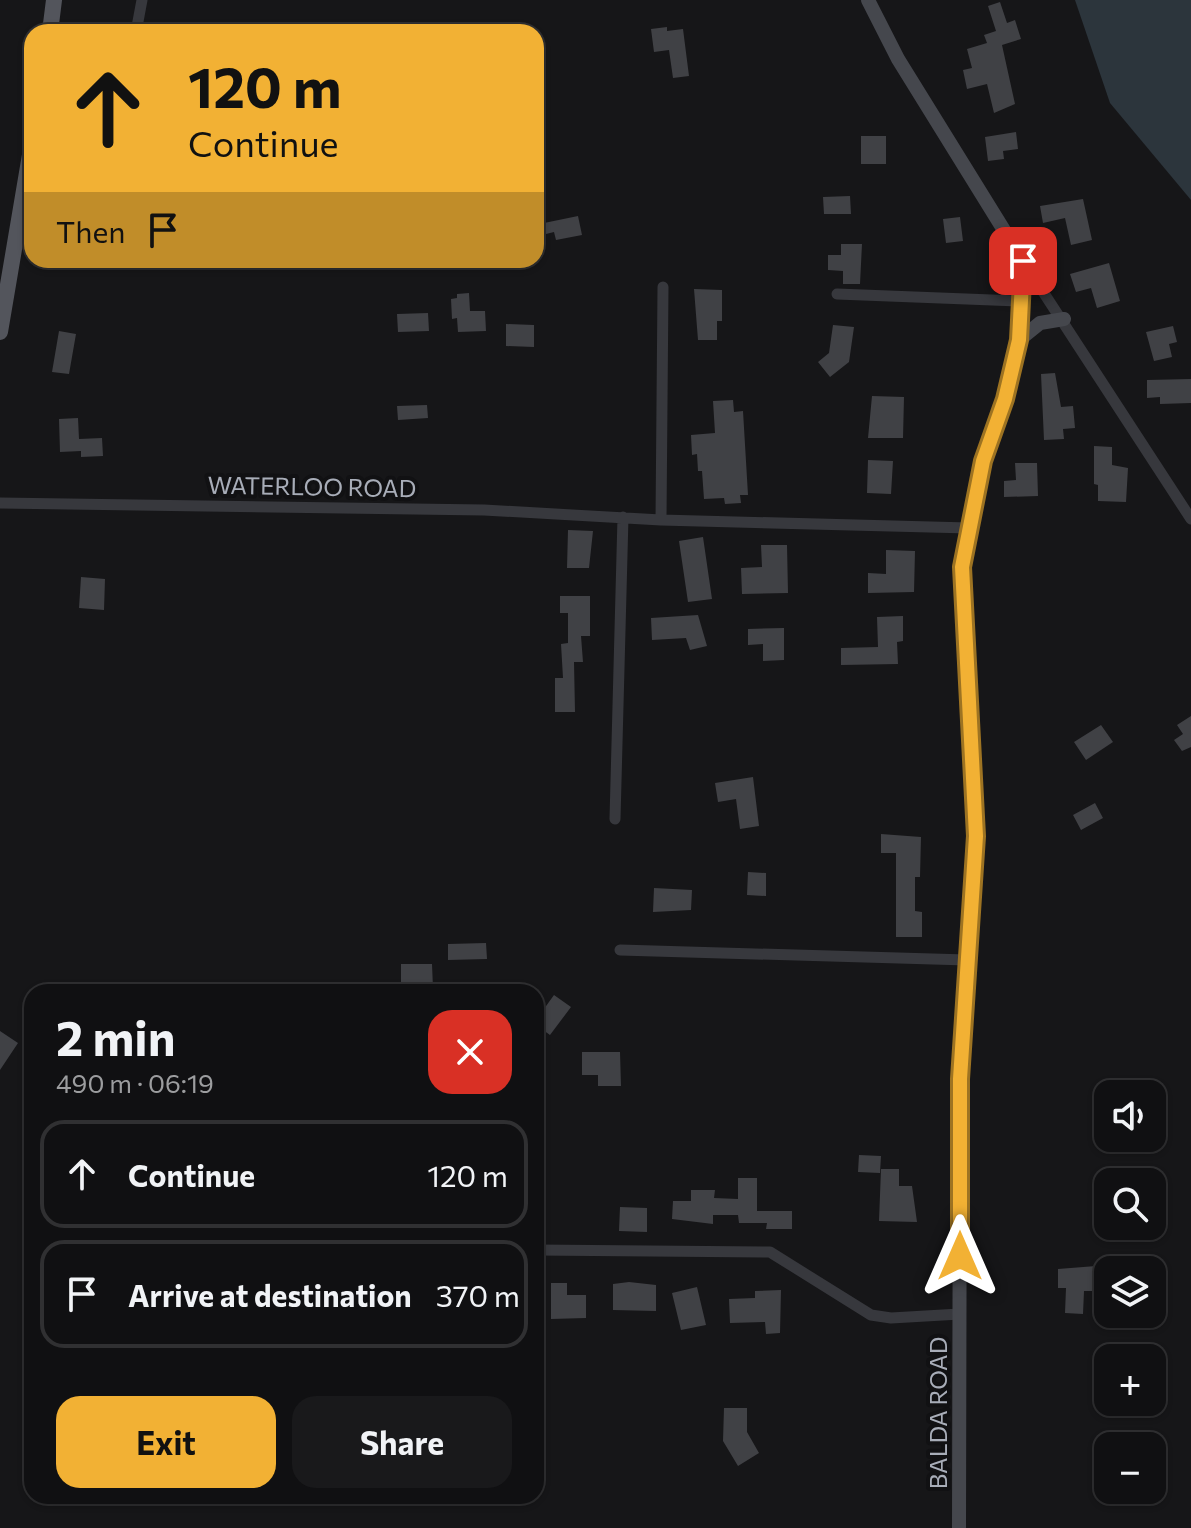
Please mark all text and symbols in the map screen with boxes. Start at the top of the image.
text: 120 m [188,51,342,120]
icon: ahead [56,56,160,160]
text: Continue [188,120,339,164]
icon: arrive [141,208,185,252]
text: Then [56,212,125,249]
pin [989,227,1057,295]
icon: arrive [1001,239,1045,283]
street label: WATERLOO ROAD [207,470,417,502]
text: 2 min [56,1007,176,1066]
button: close [428,1010,512,1094]
text: 490 m · 06:19 [56,1067,214,1098]
map controls [1094,1080,1166,1504]
button: sound [1094,1080,1166,1152]
icon: ahead [60,1152,104,1196]
text: Continue [128,1156,255,1193]
text: 120 m [427,1156,508,1193]
button: search [1094,1168,1166,1240]
position arrow [918,1214,1002,1298]
button: layers [1094,1256,1166,1328]
icon: arrive [60,1272,104,1316]
text: Arrive at destination [128,1276,412,1313]
text: 370 m [436,1276,520,1313]
street label: BALDA ROAD [923,1337,952,1489]
button: + [1094,1344,1166,1416]
button: Exit [56,1396,276,1488]
button: Share [292,1396,512,1488]
button: − [1094,1432,1166,1504]

